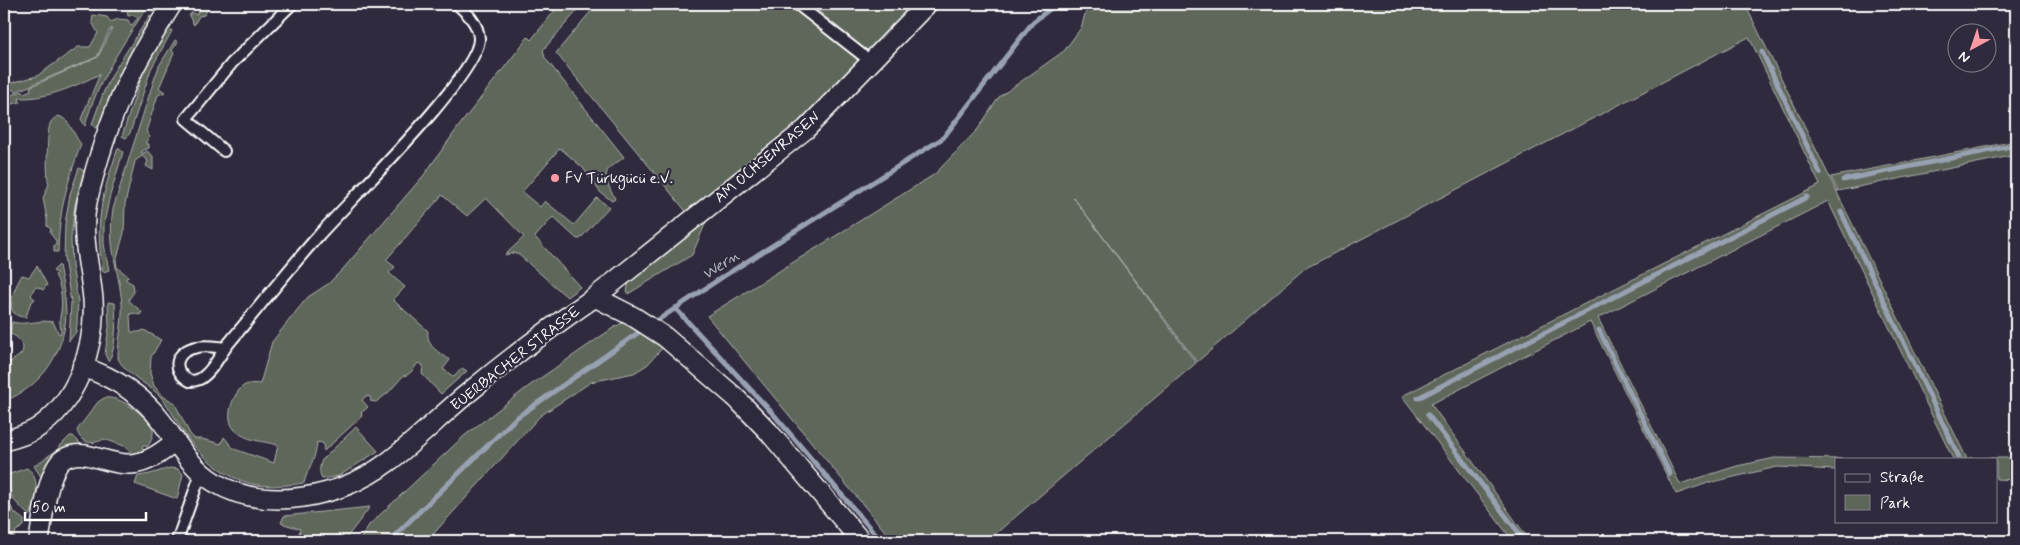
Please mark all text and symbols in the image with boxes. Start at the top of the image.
north arrow [1948,22,1998,72]
text: N [1955,47,1974,67]
street label: AM OCHSENRASEN [711,108,825,208]
place label: FV Türkgücü e.V. [565,169,673,190]
marker: FV Türkgücü e.V. [549,172,561,184]
water label: Wern [698,245,744,285]
street label: EUERBACHER STRASSE [447,302,585,416]
legend [1835,458,1998,522]
text: Straße [1880,468,1924,488]
scale bar [25,490,146,522]
text: Park [1880,494,1910,514]
text: 50 m [32,498,66,518]

